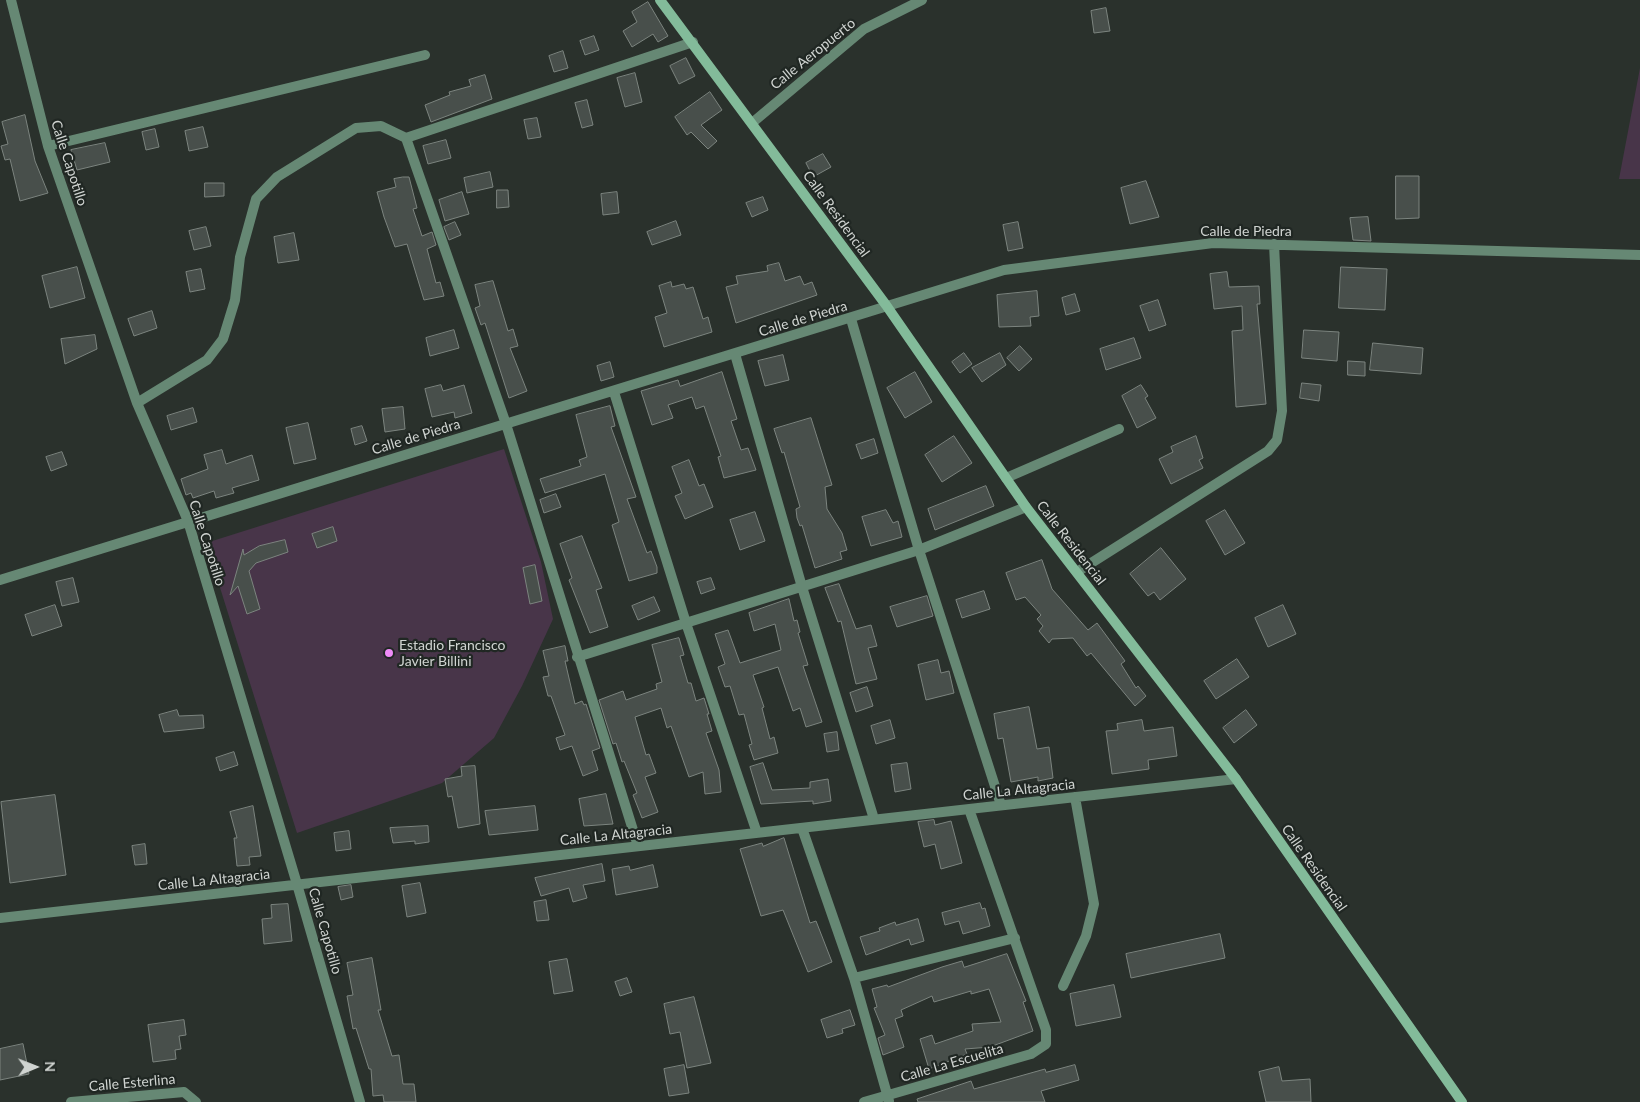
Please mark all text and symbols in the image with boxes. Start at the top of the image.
street label: Calle Aeropuerto [767,15,859,93]
street label: Calle Capotillo [47,118,91,208]
street label: Calle Residencial [799,168,873,260]
street label: Calle de Piedra [1200,223,1292,239]
street label: Calle de Piedra [757,298,849,340]
street label: Calle de Piedra [370,416,462,458]
street label: Calle Residencial [1033,497,1109,589]
street label: Calle Capotillo [185,498,229,588]
place label: Estadio Francisco Javier Billini [399,637,505,670]
marker: Estadio Francisco Javier Billini [383,647,395,659]
street label: Calle La Altagracia [962,776,1076,804]
street label: Calle La Altagracia [559,821,673,849]
street label: Calle Residencial [1278,821,1350,915]
street label: Calle La Altagracia [157,866,271,894]
street label: Calle Capotillo [305,886,345,976]
street label: Calle La Escuelita [899,1040,1005,1086]
north arrow [10,1042,60,1092]
text: N [42,1061,59,1072]
street label: Calle Esterlina [88,1071,176,1095]

